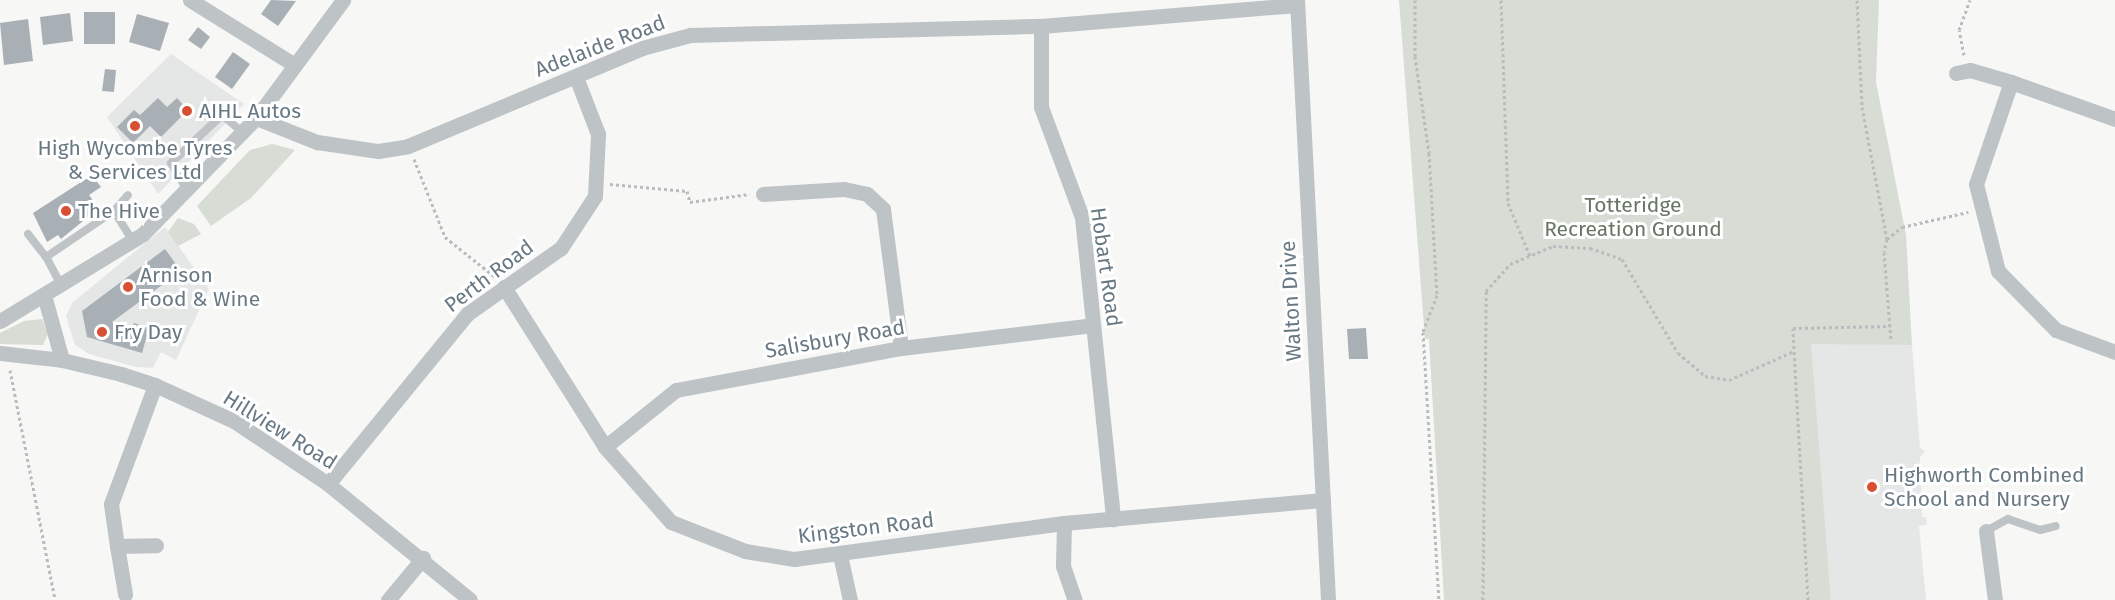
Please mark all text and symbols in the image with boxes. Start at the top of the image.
street label: Adelaide Road [531,10,669,82]
place label: AIHL Autos [199,98,301,124]
marker: AIHL Autos [180,104,194,118]
marker: High Wycombe Tyres & Services Ltd [128,119,142,133]
place label: High Wycombe Tyres & Services Ltd [37,135,233,185]
park label: Totteridge Recreation Ground [1544,192,1722,242]
place label: The Hive [78,198,160,224]
marker: The Hive [59,204,73,218]
street label: Hobart Road [1085,206,1127,328]
street label: Perth Road [439,234,539,318]
street label: Walton Drive [1275,240,1307,362]
place label: Arnison Food & Wine [140,262,260,312]
marker: Arnison Food & Wine [121,280,135,294]
street label: Salisbury Road [763,314,907,364]
place label: Fry Day [114,319,182,345]
marker: Fry Day [95,325,109,339]
street label: Hillview Road [219,385,341,475]
place label: Highworth Combined School and Nursery [1884,462,2085,512]
marker: Highworth Combined School and Nursery [1865,480,1879,494]
street label: Kingston Road [796,507,936,549]

